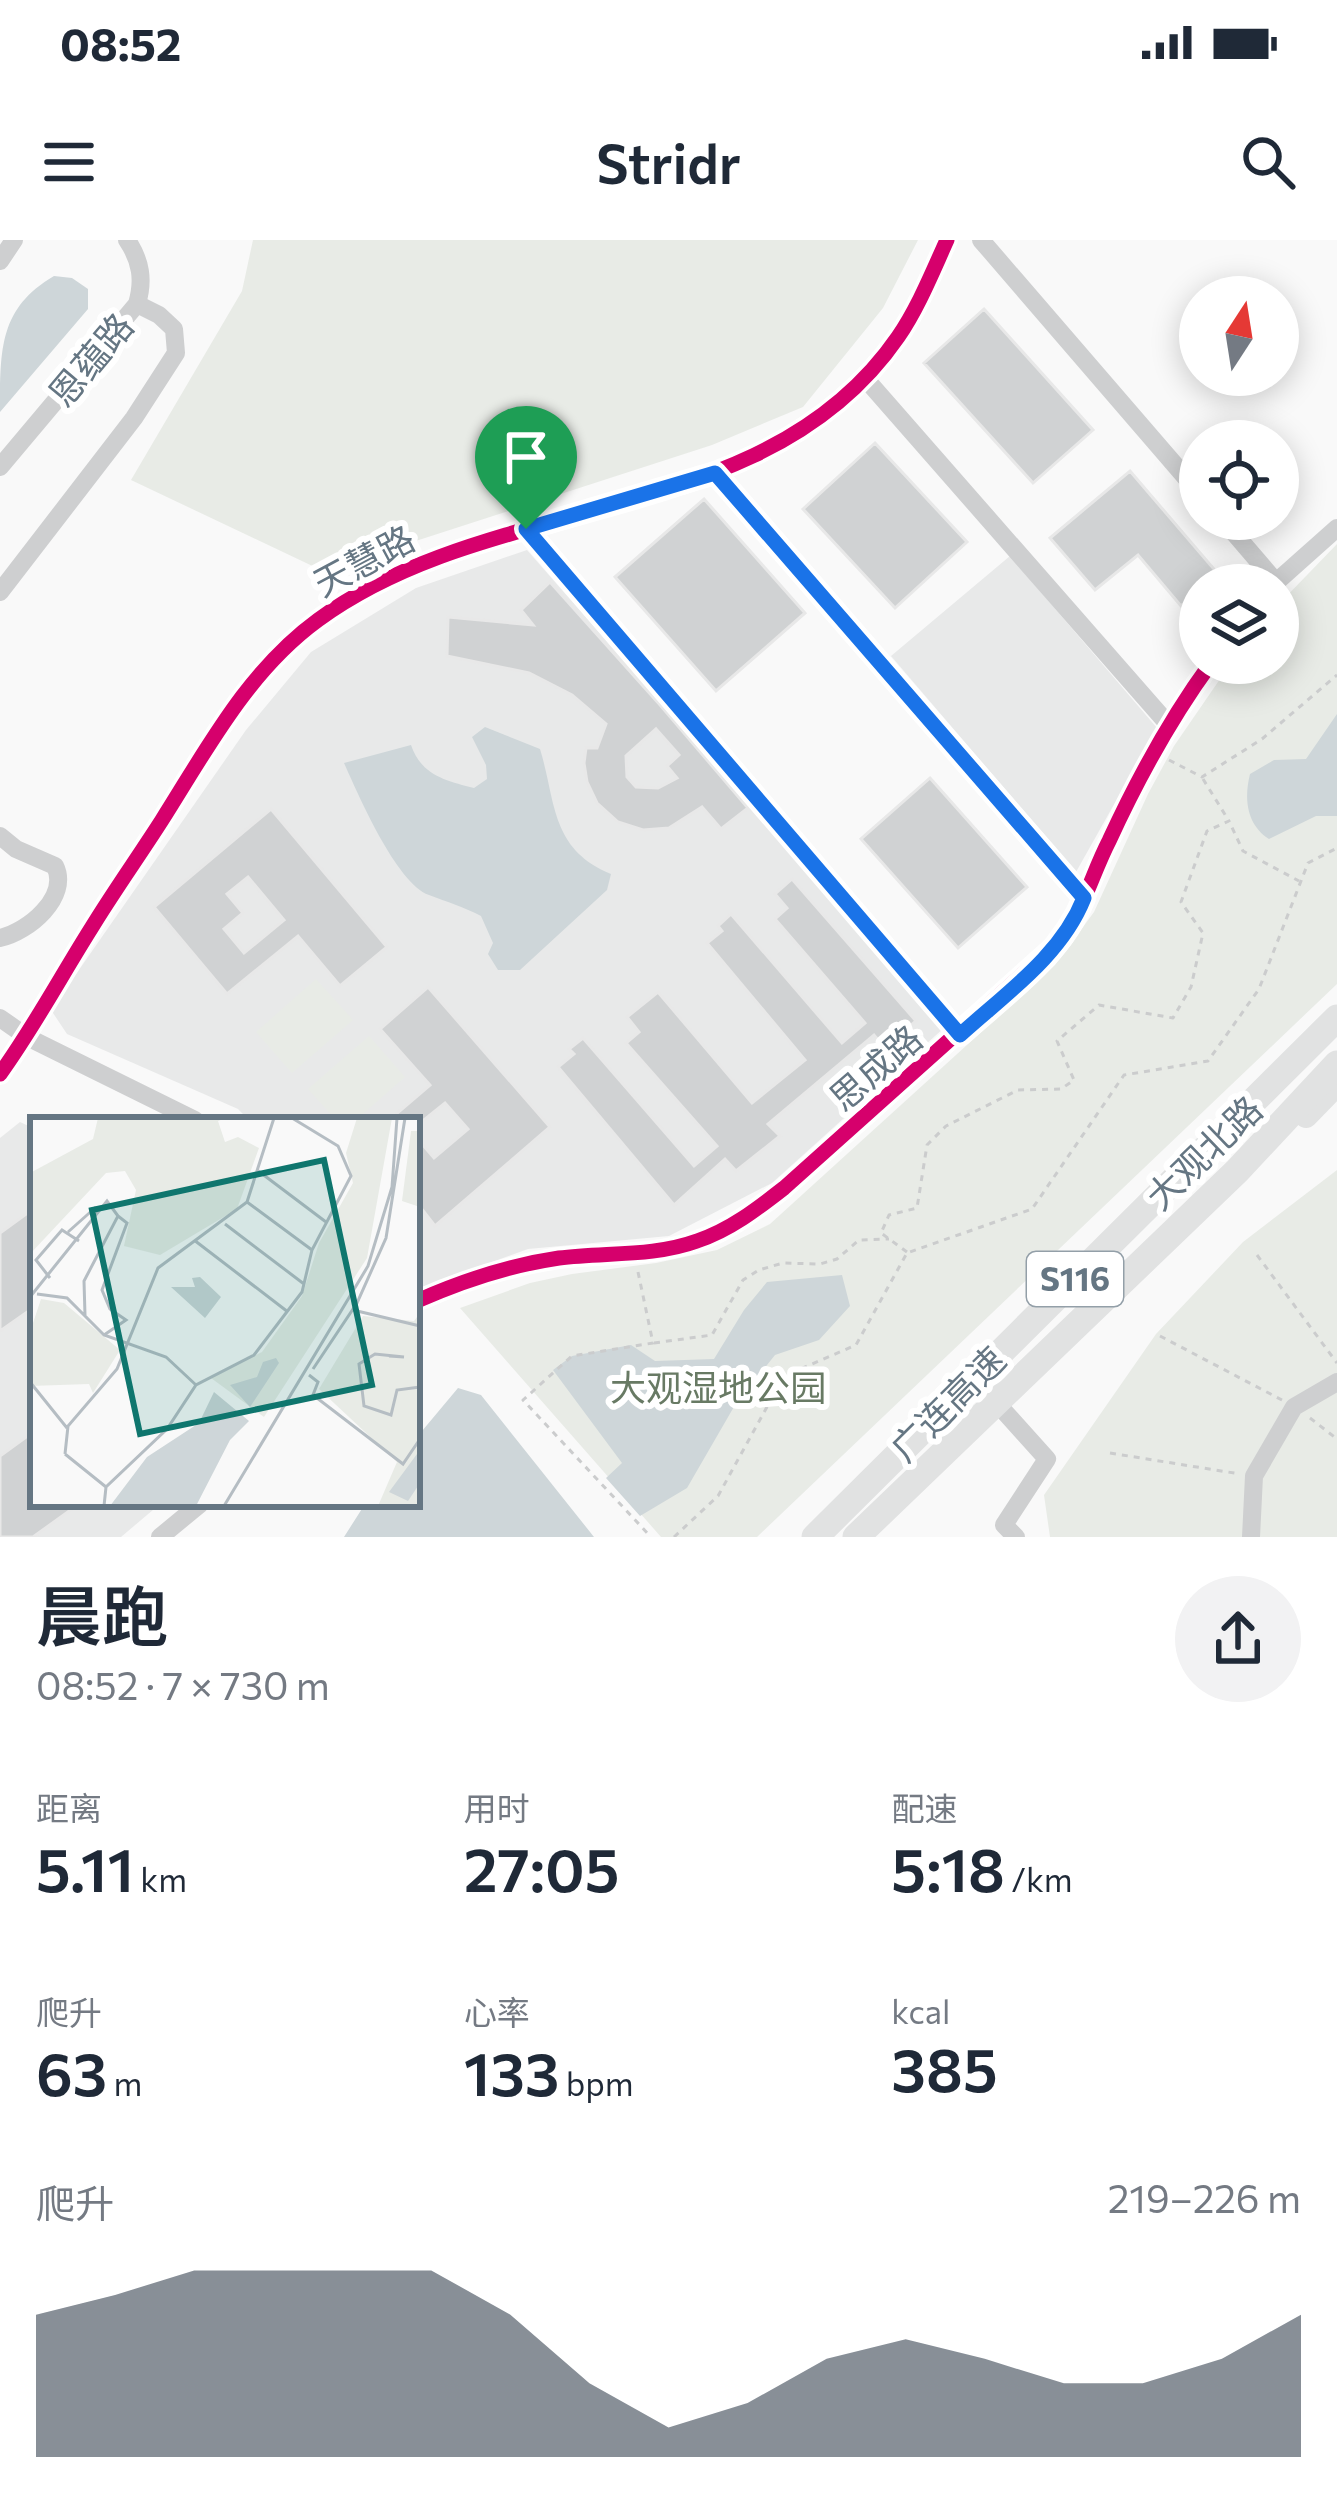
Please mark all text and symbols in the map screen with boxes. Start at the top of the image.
text: 08:52 [60,15,181,70]
icon: menu [36,129,102,195]
text: Stridr [596,129,741,195]
icon: search [1235,129,1301,195]
north arrow [1179,276,1299,396]
map controls [1179,276,1299,684]
street label: 恩蕴路 [38,303,141,414]
pin [475,406,577,529]
button: locate [1179,420,1299,540]
icon: arrive [493,424,559,490]
street label: 天慧路 [305,514,421,604]
button: layers [1179,564,1299,684]
street label: 思成路 [819,1014,930,1119]
street label: 大观北路 [1136,1086,1270,1217]
inset map [30,1117,420,1507]
road number: S116 [1027,1252,1123,1306]
street label: 广连高速 [880,1336,1013,1469]
park label: 大观湿地公园 [610,1364,826,1408]
text: 晨跑 [36,1574,168,1655]
button: share [1175,1576,1301,1702]
text: 08:52 · 7 × 730 m [36,1660,330,1708]
text: 距离 [36,1787,102,1828]
text: 用时 [464,1787,530,1828]
text: 配速 [891,1787,957,1828]
text: 5.11 [36,1831,134,1904]
text: 27:05 [464,1831,619,1904]
text: 5:18 [891,1831,1005,1904]
text: km [134,1858,187,1899]
text: /km [1005,1858,1073,1899]
text: kcal [891,1990,950,2031]
text: 爬升 [36,1991,102,2032]
text: 心率 [464,1991,530,2032]
text: 385 [891,2031,998,2104]
text: 63 [36,2035,107,2108]
text: 133 [464,2035,559,2108]
text: m [107,2062,142,2103]
text: bpm [559,2062,634,2103]
text: 219–226 m [1108,2173,1301,2221]
text: 爬升 [36,2178,114,2226]

